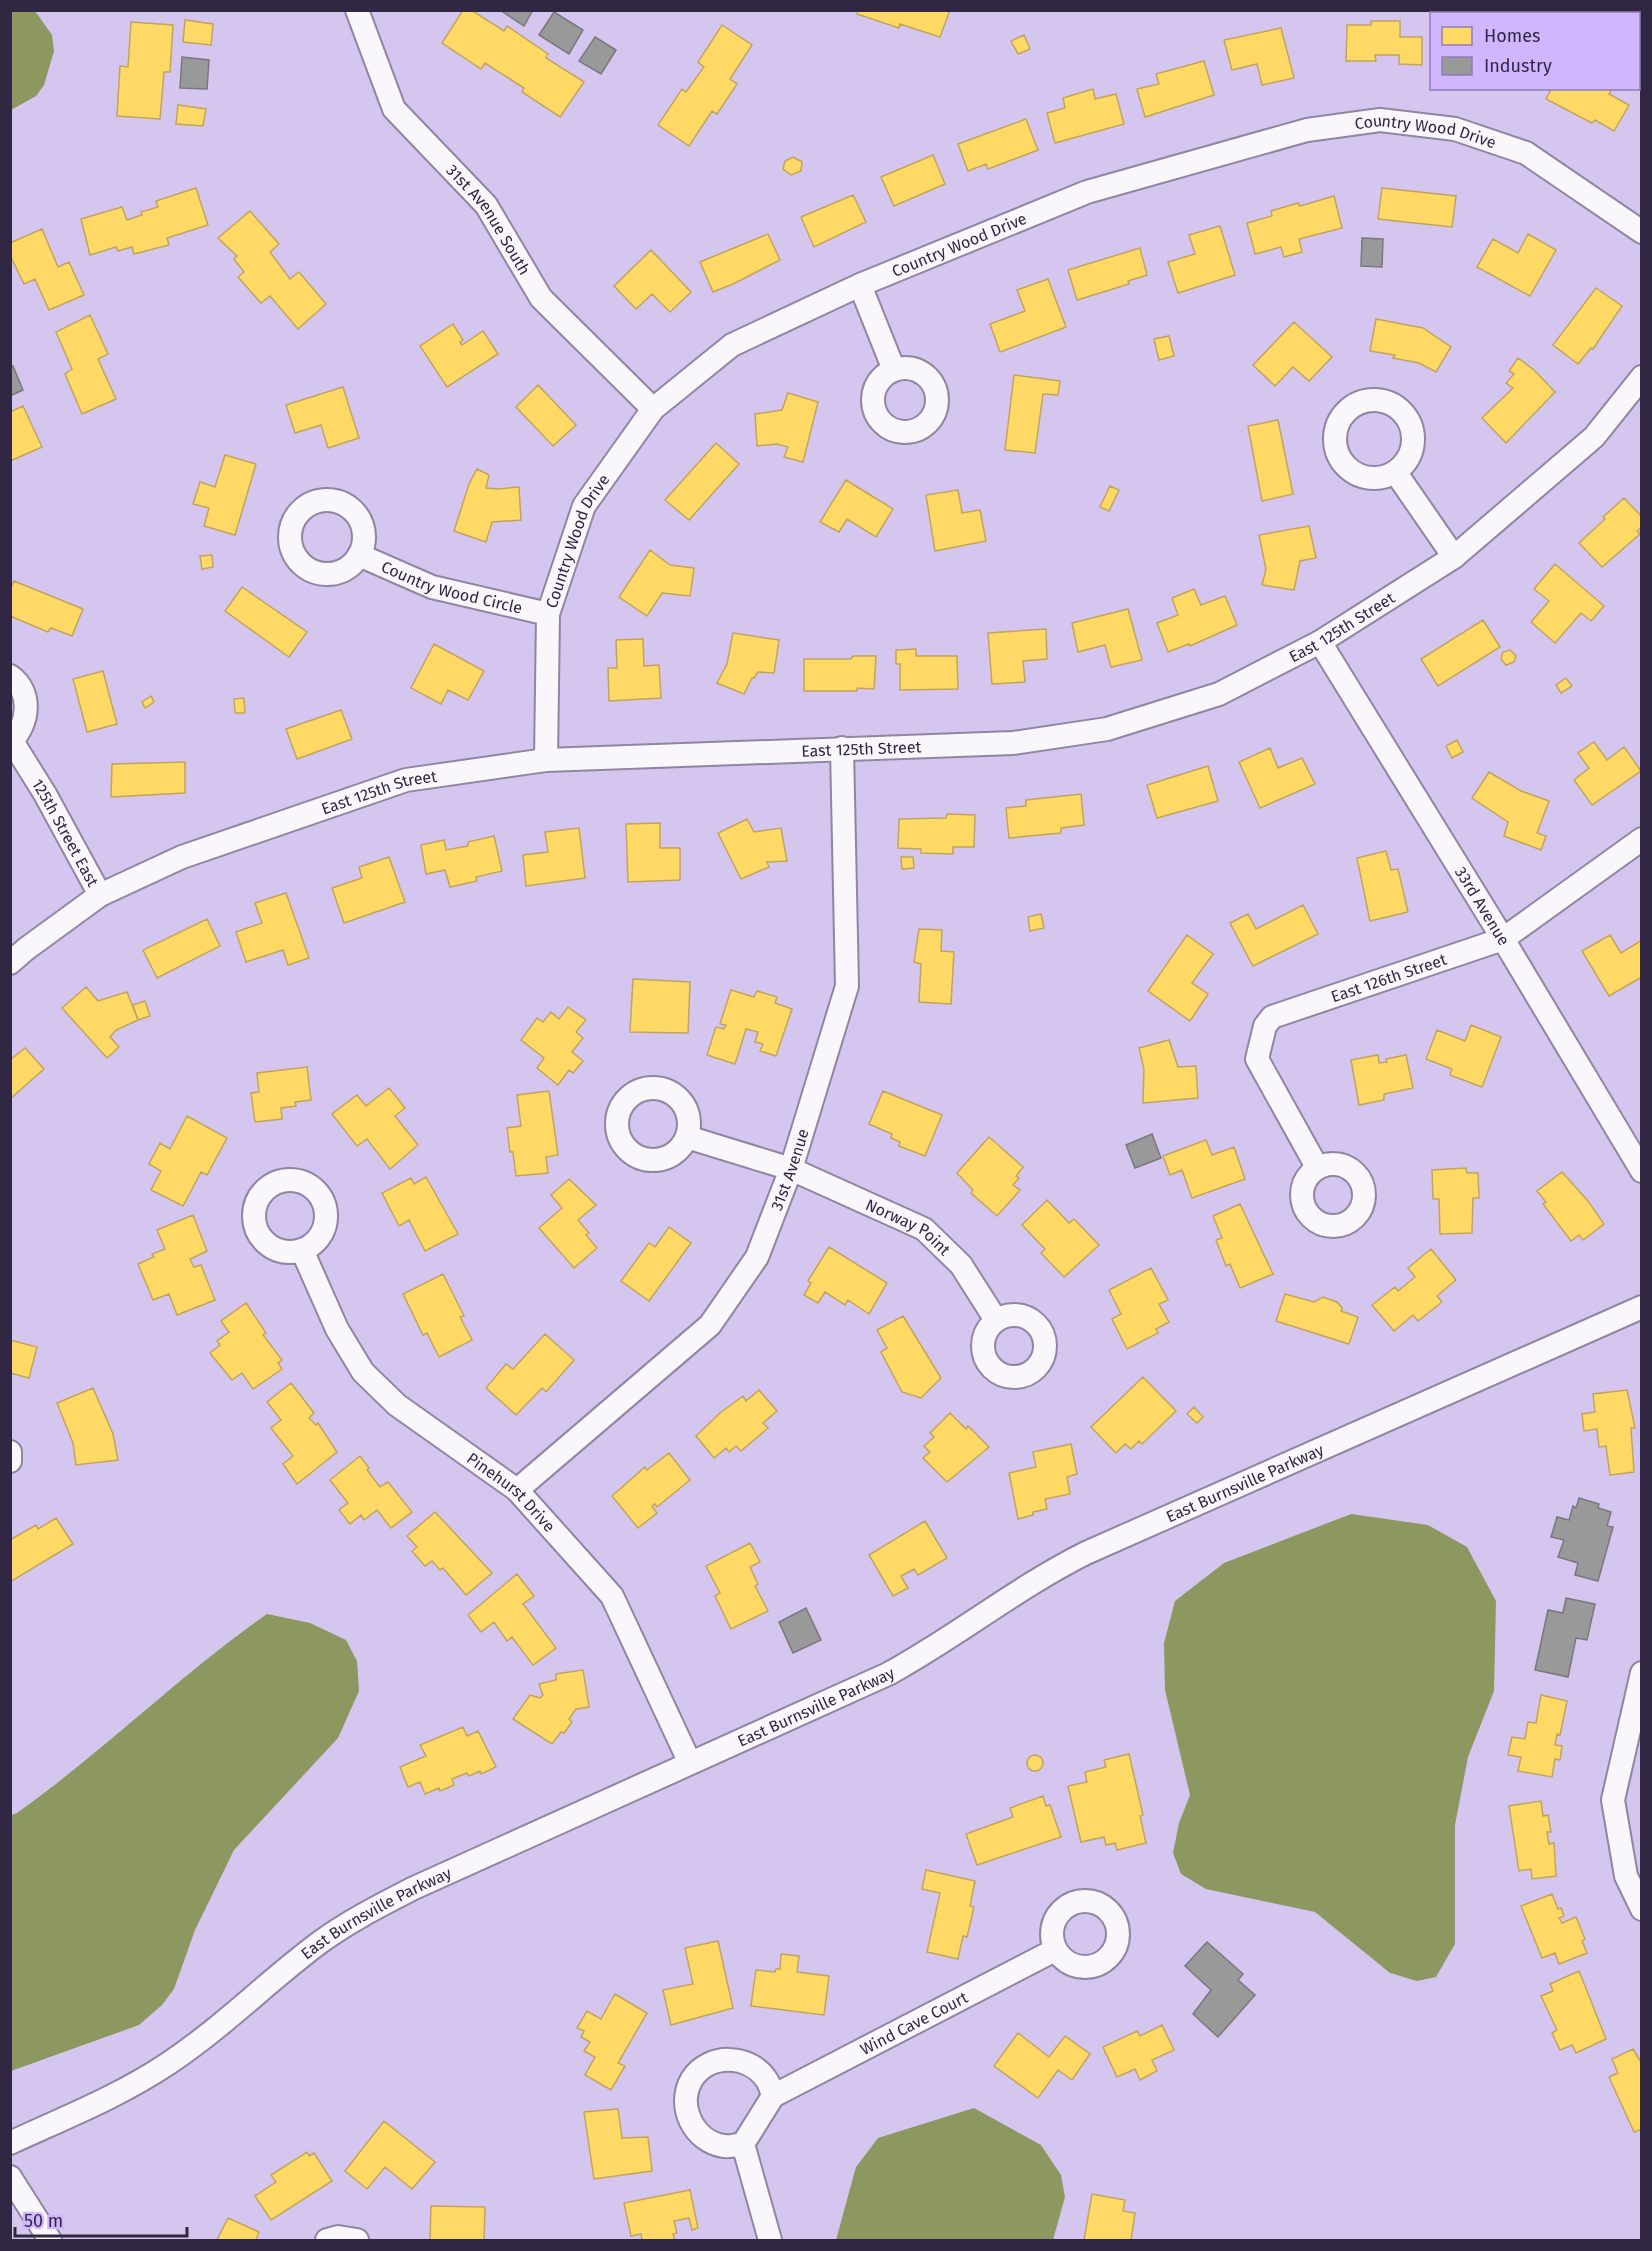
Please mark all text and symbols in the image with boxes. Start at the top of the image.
legend [1430,12,1640,90]
text: Homes [1484,25,1540,47]
text: Industry [1484,55,1552,77]
street label: Country Wood Drive [1354,111,1499,152]
street label: 31st Avenue South [442,161,534,278]
street label: Country Wood Drive [889,209,1029,281]
street label: Country Wood Drive [542,471,614,611]
street label: Country Wood Circle [379,557,524,618]
street label: East 125th Street [1286,588,1398,666]
street label: East 125th Street [801,737,922,761]
street label: East 125th Street [319,767,438,818]
street label: 125th Street East [28,775,103,890]
street label: 33rd Avenue [1451,863,1514,949]
street label: East 126th Street [1329,950,1449,1006]
street label: 31st Avenue [767,1127,813,1213]
street label: Norway Point [863,1195,954,1260]
street label: East Burnsville Parkway [1163,1440,1327,1526]
street label: Pinehurst Drive [463,1449,559,1536]
street label: East Burnsville Parkway [734,1663,898,1751]
street label: East Burnsville Parkway [297,1863,454,1963]
street label: Wind Cave Court [857,1988,971,2059]
scale bar [15,2200,188,2238]
text: 50 m [24,2210,63,2232]

